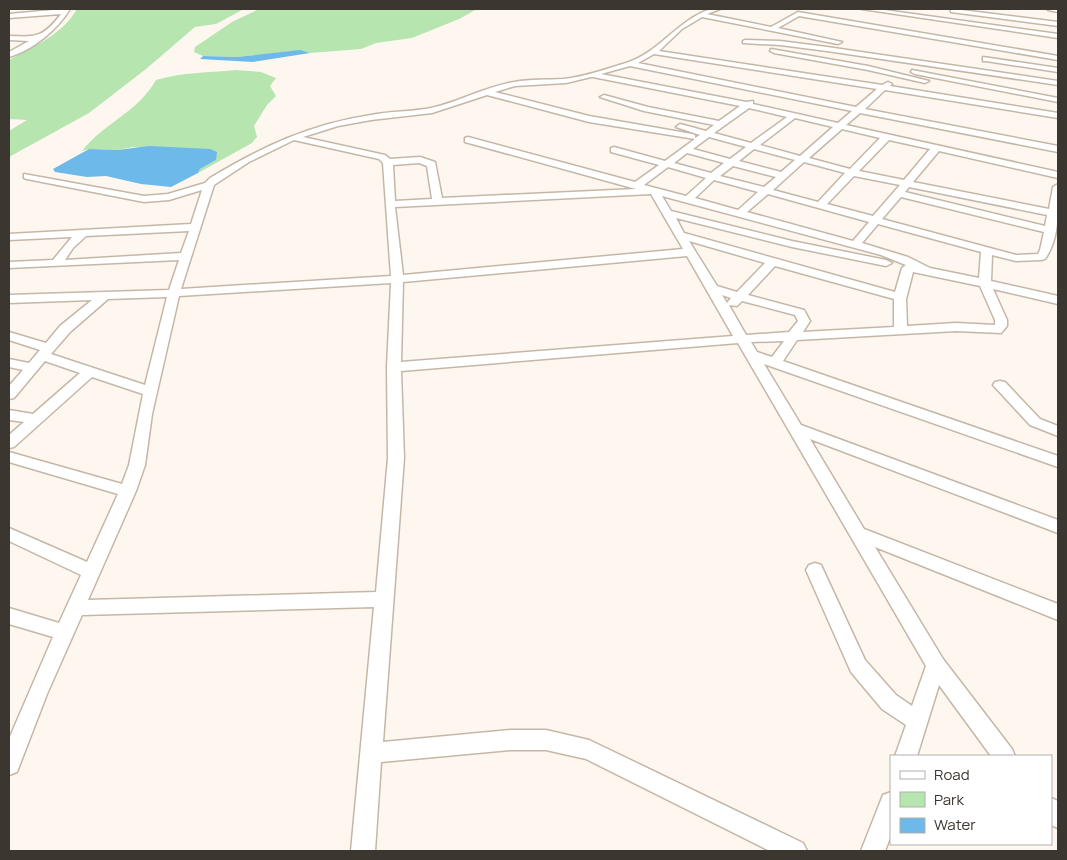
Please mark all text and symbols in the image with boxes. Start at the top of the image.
legend [890,755,1052,845]
text: Road [934,764,970,785]
text: Park [934,789,964,810]
text: Water [934,814,976,835]

